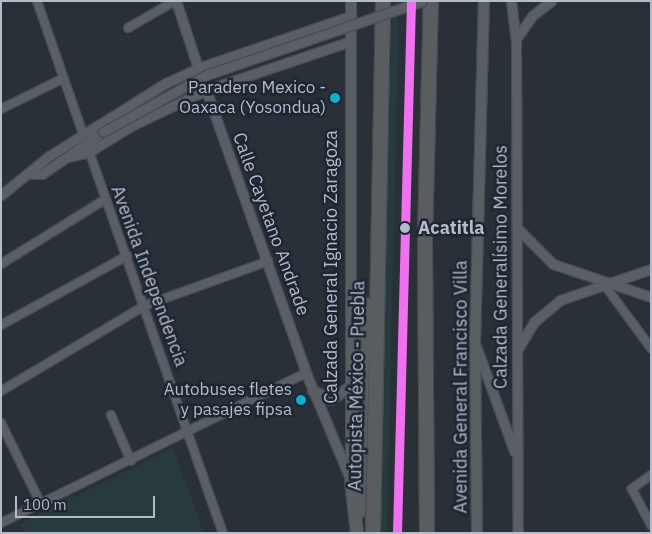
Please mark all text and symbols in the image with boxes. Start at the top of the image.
place label: Paradero Mexico - Oaxaca (Yosondua) [179,78,326,118]
marker: Paradero Mexico - Oaxaca (Yosondua) [330,93,340,103]
street label: Calle Cayetano Andrade [228,130,314,318]
street label: Calzada General Ignacio Zaragoza [320,130,342,404]
street label: Calzada Generalísimo Morelos [490,145,512,389]
street label: Avenida Independencia [106,183,192,369]
place label: Acatitla [418,217,484,239]
marker: Acatitla [396,219,414,237]
street label: Avenida General Francisco Villa [450,260,472,514]
street label: Autopista México - Puebla [344,281,370,491]
place label: Autobuses fletes y pasajes fipsa [164,380,292,420]
marker: Autobuses fletes y pasajes fipsa [296,395,306,405]
scale bar [18,486,158,518]
text: 100 m [23,495,67,514]

